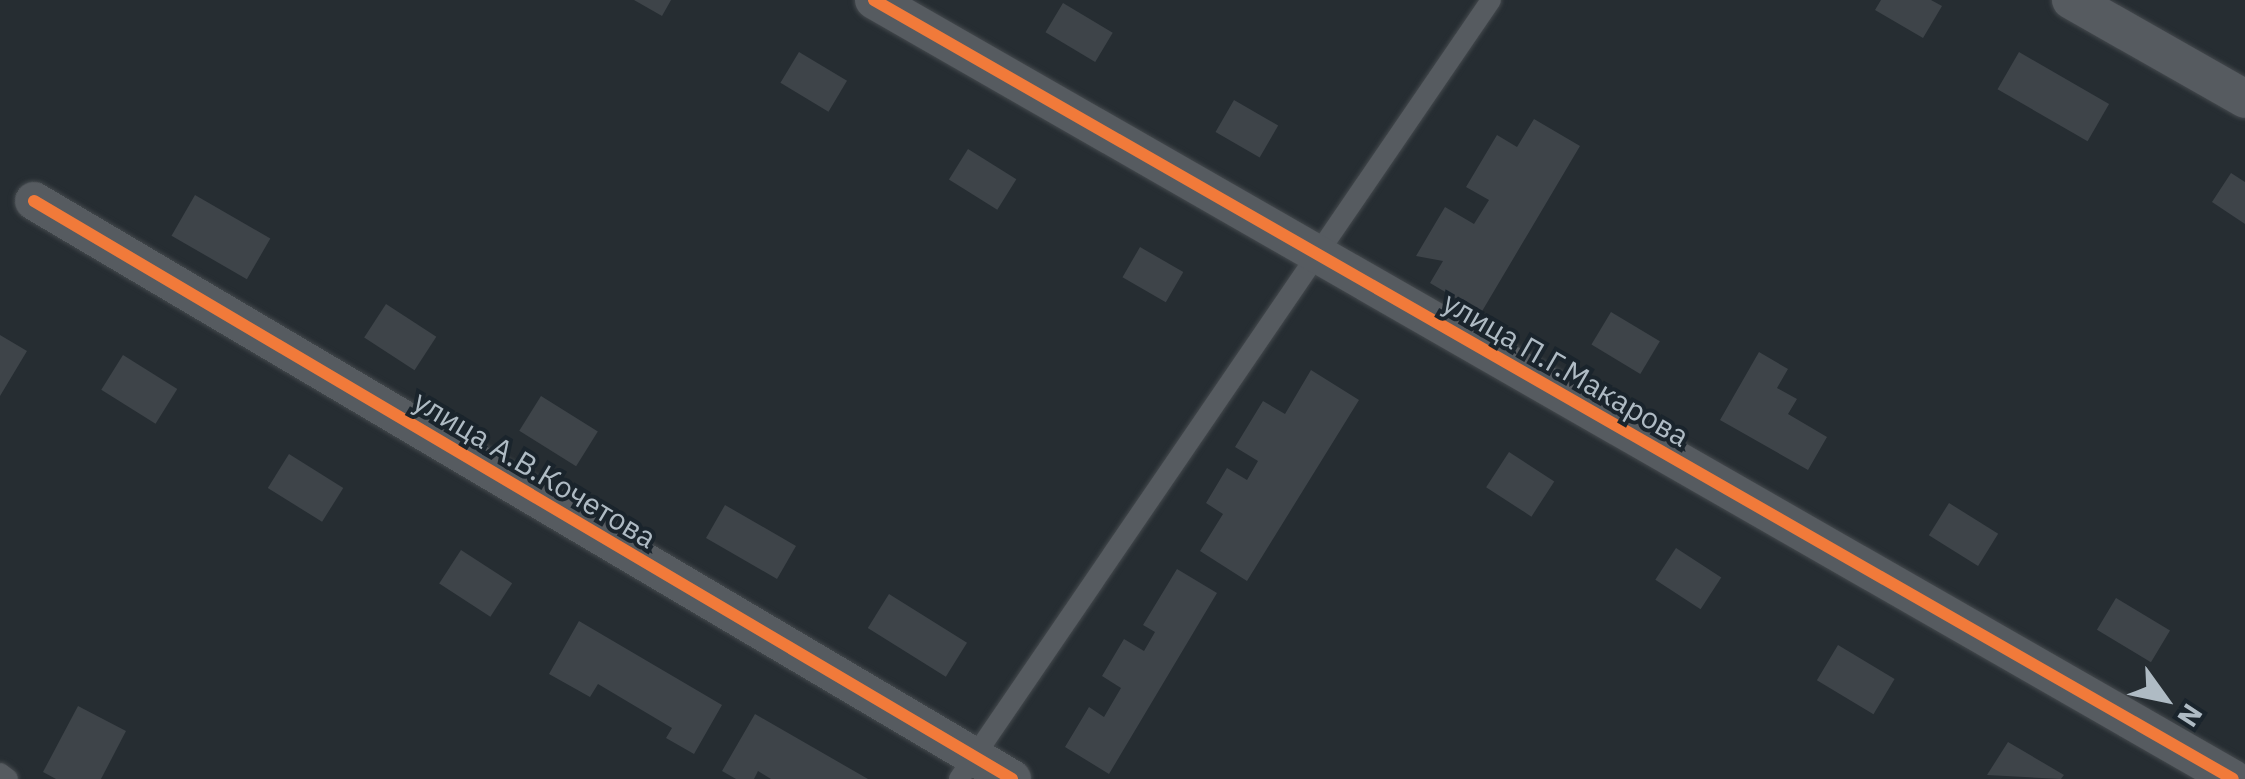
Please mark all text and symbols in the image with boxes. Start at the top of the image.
street label: улица П.Г.Макарова [1437,284,1695,454]
street label: улица А.В.Кочетова [407,382,663,556]
north arrow [2115,649,2215,749]
text: N [2170,697,2212,734]

